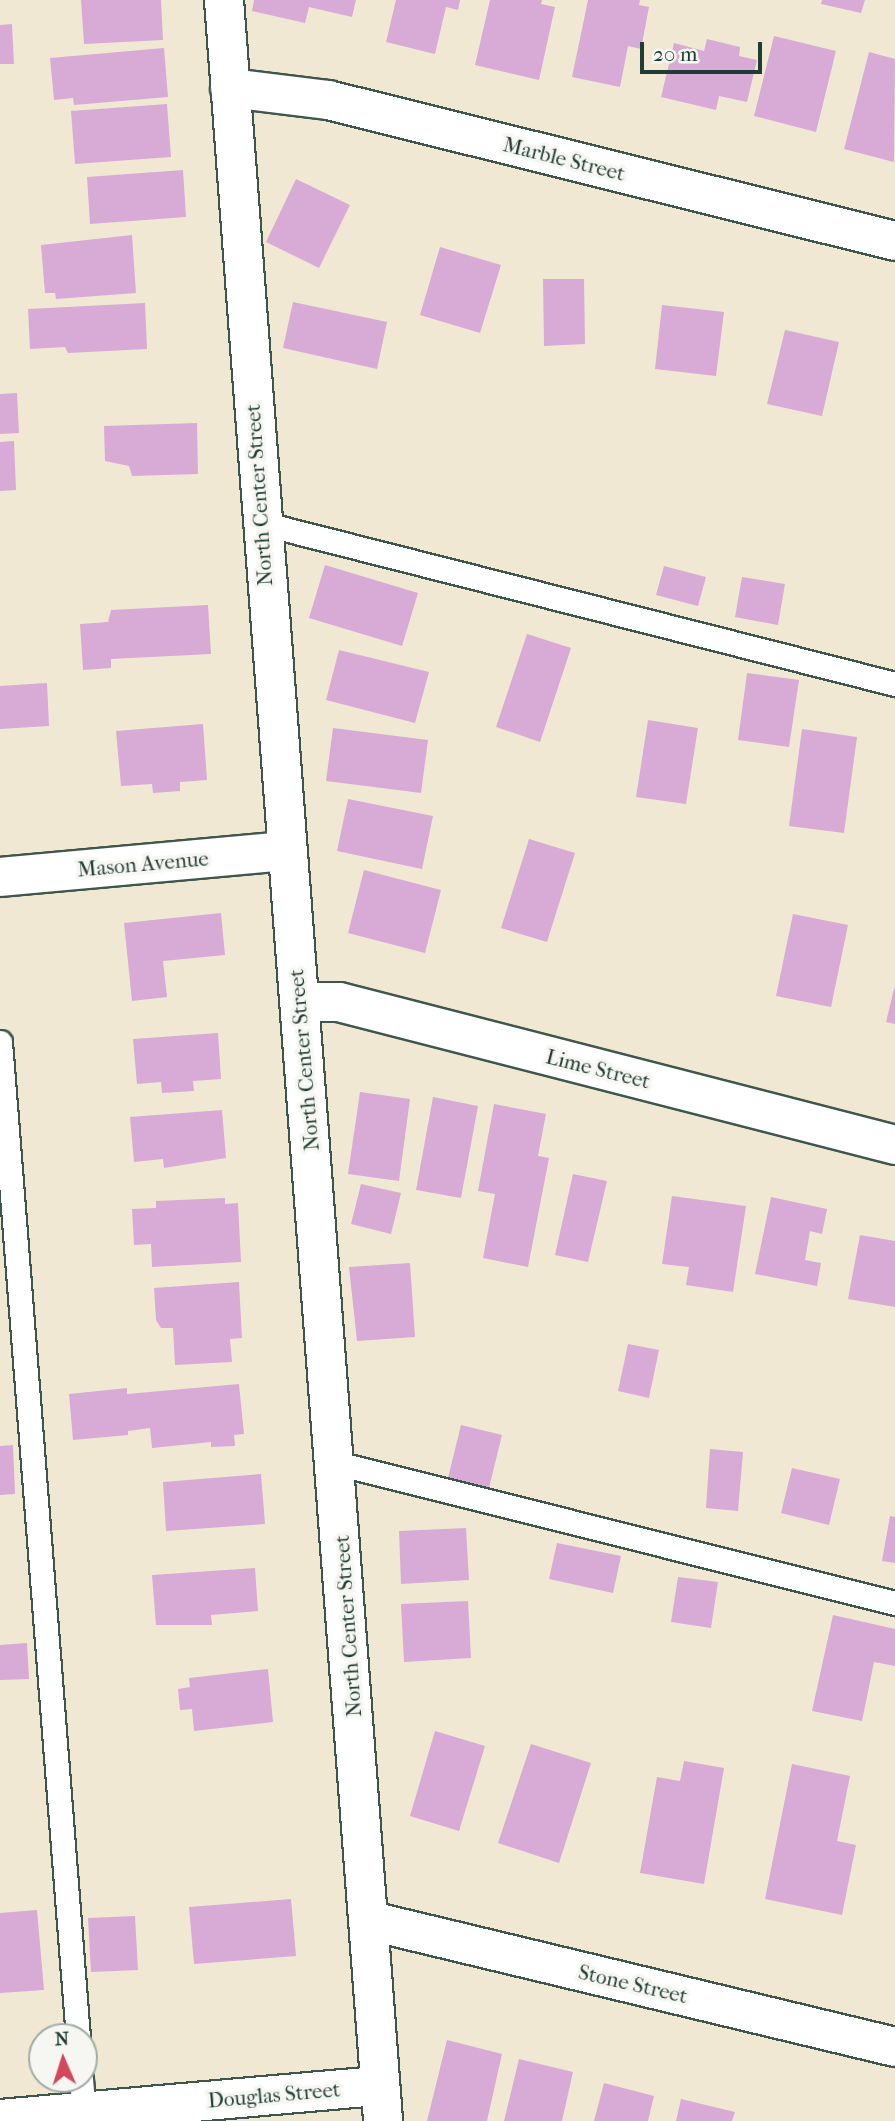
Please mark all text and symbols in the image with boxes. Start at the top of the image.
scale bar [643,28,766,72]
text: 20 m [653,42,697,66]
street label: Marble Street [500,132,628,186]
street label: North Center Street [240,403,278,587]
street label: Mason Avenue [76,846,210,882]
street label: North Center Street [284,968,324,1152]
street label: Lime Street [543,1044,653,1094]
street label: North Center Street [329,1534,367,1718]
street label: Stone Street [576,1959,690,2009]
north arrow [28,2023,98,2093]
text: N [54,2028,70,2050]
street label: Douglas Street [207,2077,341,2113]

